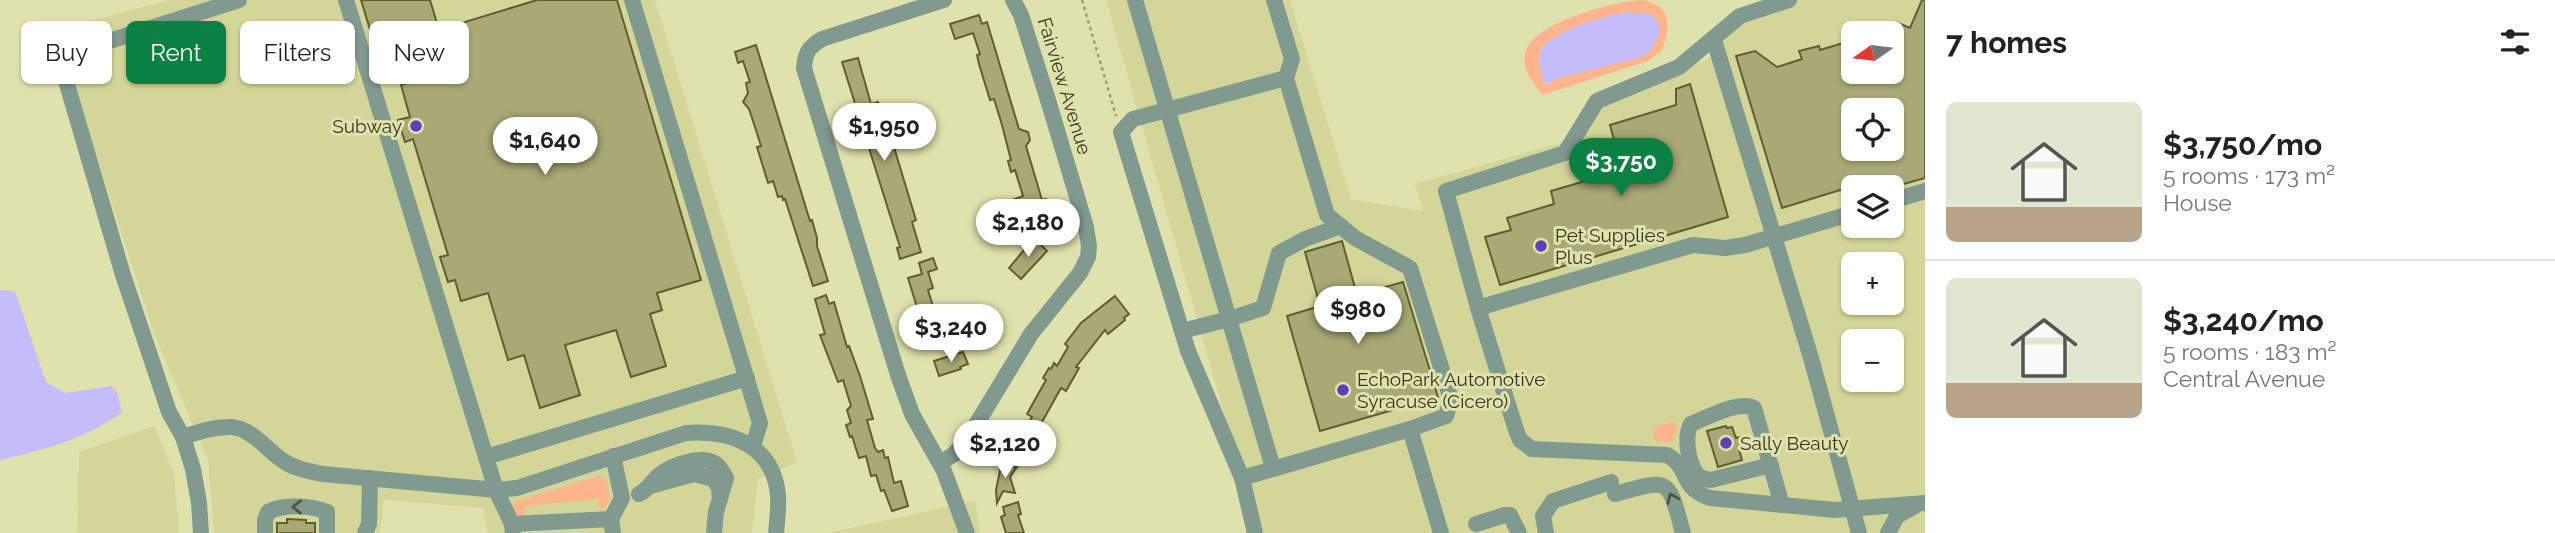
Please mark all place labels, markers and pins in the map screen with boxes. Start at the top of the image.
pin: $1,950 [827,104,941,163]
place label: Subway [332,115,402,137]
marker: Subway [408,118,424,134]
pin: $1,640 [488,118,602,177]
pin: $3,750 [1564,138,1678,198]
pin: $2,180 [971,200,1085,259]
place label: Pet Supplies Plus [1555,224,1665,268]
marker: Pet Supplies Plus [1533,238,1549,254]
pin: $980 [1317,286,1399,346]
pin: $3,240 [894,304,1008,364]
place label: EchoPark Automotive Syracuse (Cicero) [1357,368,1545,412]
marker: EchoPark Automotive Syracuse (Cicero) [1335,382,1351,398]
pin: $2,120 [948,420,1062,480]
place label: Sally Beauty [1740,432,1849,454]
marker: Sally Beauty [1718,435,1734,451]

